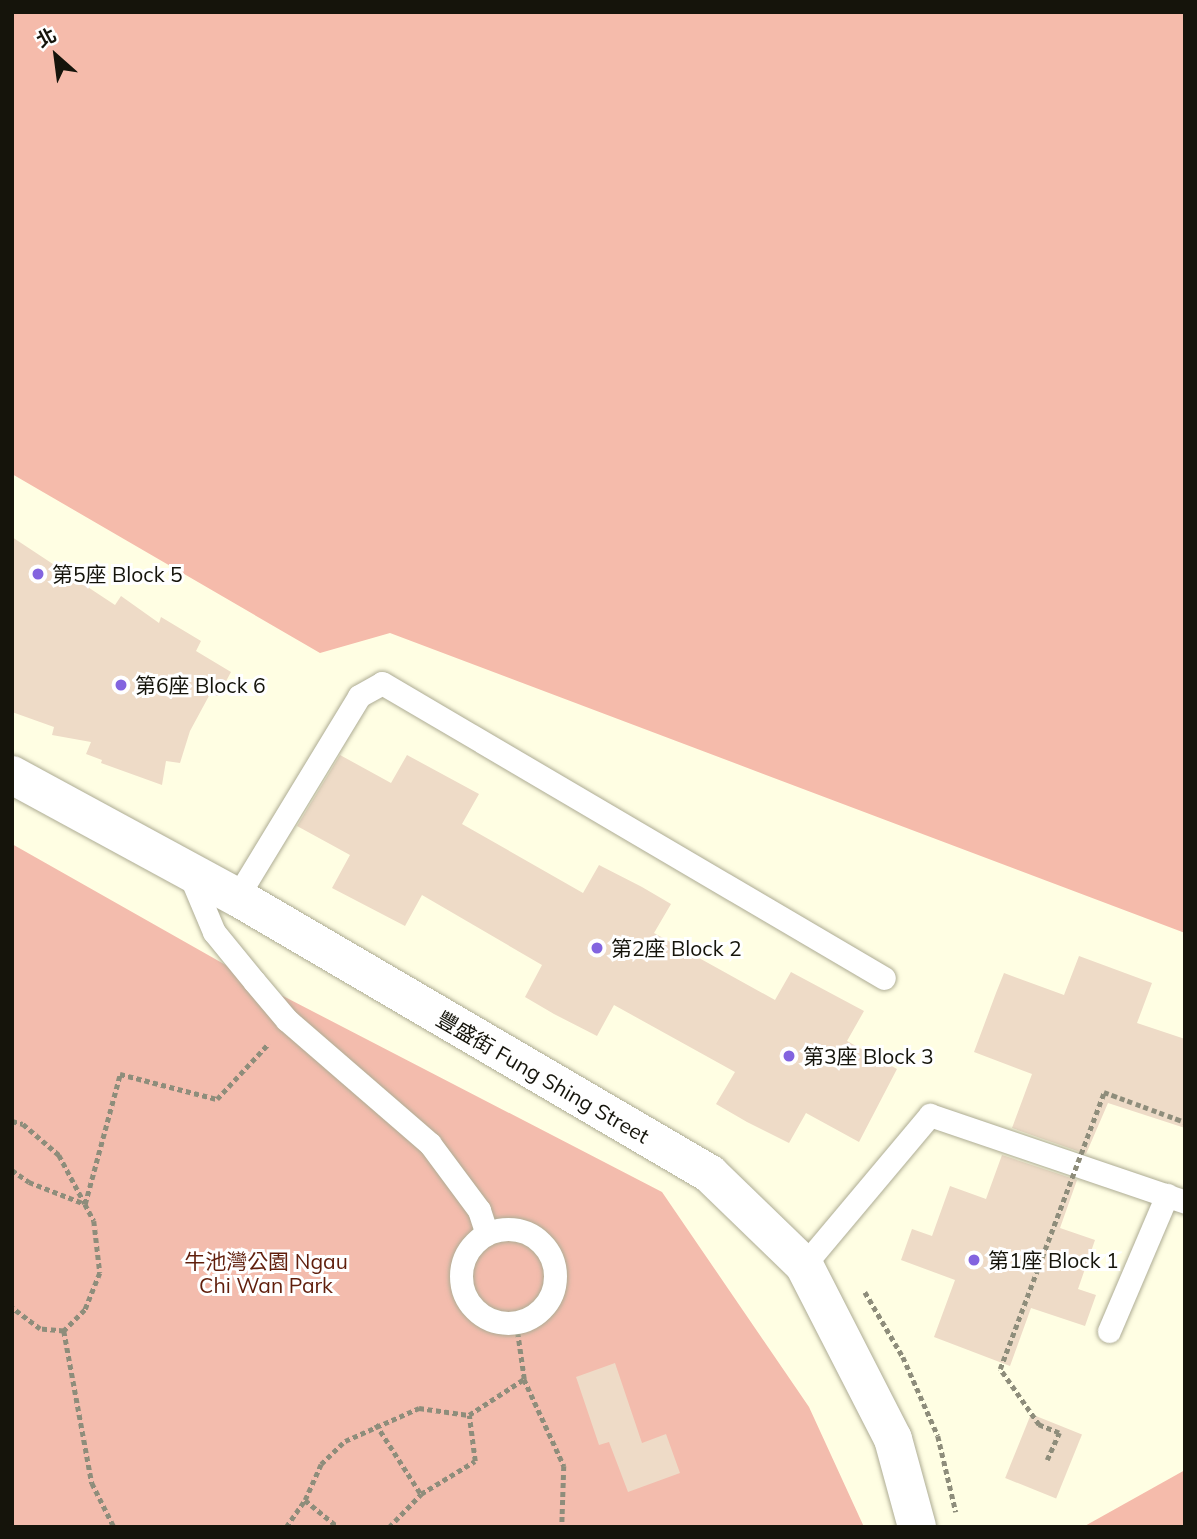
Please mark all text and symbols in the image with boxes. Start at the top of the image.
north arrow [21,21,91,91]
text: 北 [32,22,60,53]
place label: 第5座 Block 5 [52,561,183,587]
marker: 第5座 Block 5 [30,566,46,582]
place label: 第6座 Block 6 [135,672,266,698]
marker: 第6座 Block 6 [113,677,129,693]
place label: 第2座 Block 2 [611,935,742,961]
marker: 第2座 Block 2 [589,940,605,956]
street label: 豐盛街 Fung Shing Street [432,1006,654,1148]
place label: 第3座 Block 3 [803,1043,934,1069]
marker: 第3座 Block 3 [781,1048,797,1064]
place label: 第1座 Block 1 [988,1247,1119,1273]
park label: 牛池灣公園 Ngau Chi Wan Park [184,1248,348,1298]
marker: 第1座 Block 1 [966,1252,982,1268]

